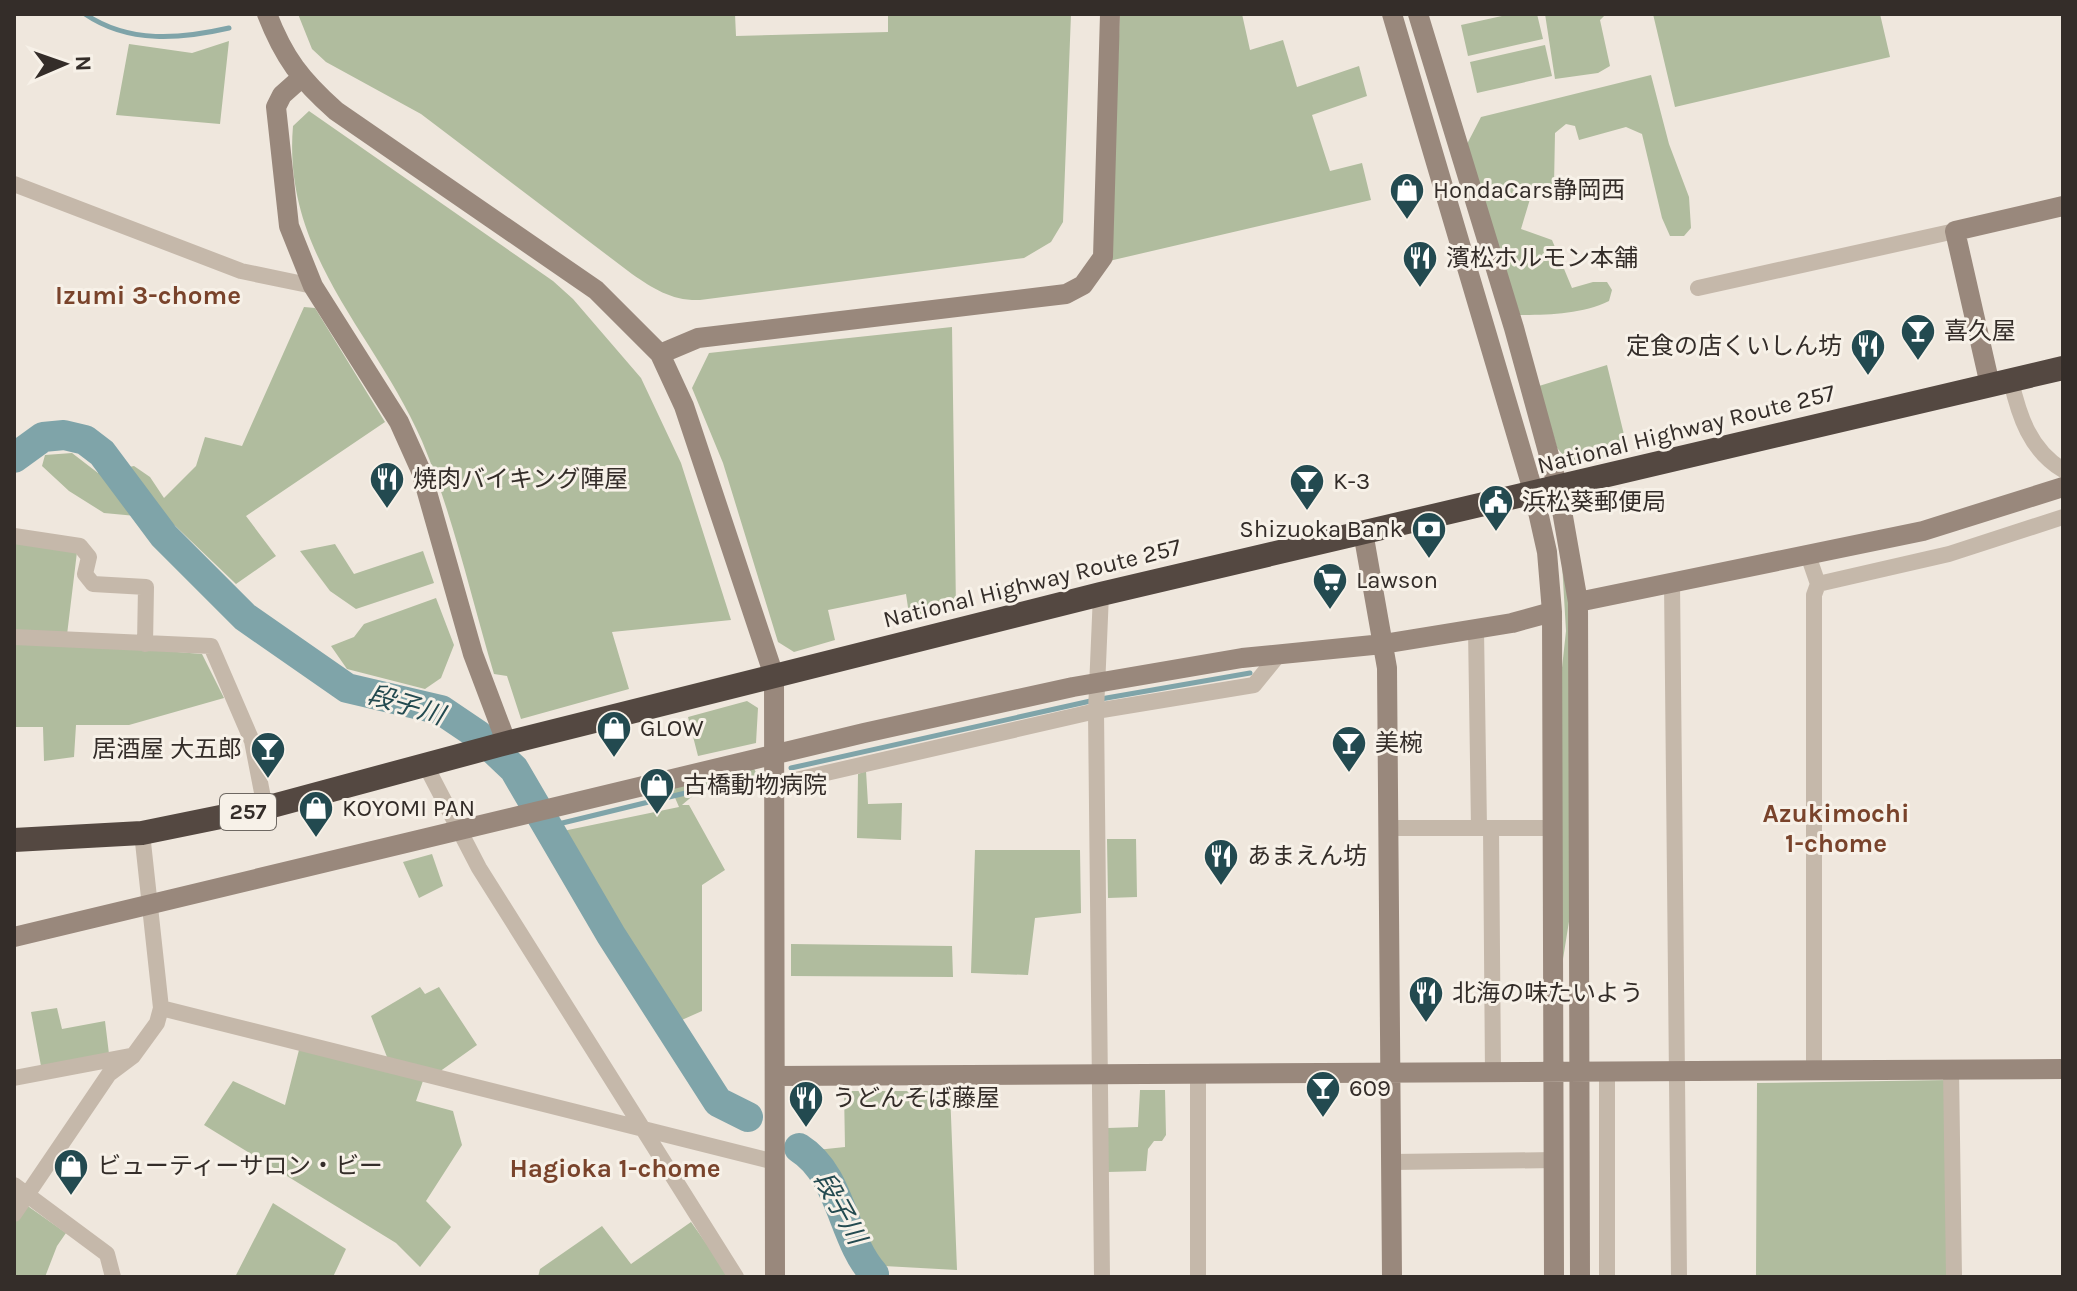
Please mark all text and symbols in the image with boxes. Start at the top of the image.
north arrow [24,24,104,104]
text: N [70,55,96,72]
shop icon: HondaCars静岡西 [1388,171,1426,221]
place label: HondaCars静岡西 [1433,176,1625,204]
restaurant icon: 濱松ホルモン本舗 [1401,239,1439,289]
place label: 濱松ホルモン本舗 [1446,244,1638,272]
district label: Izumi 3-chome [55,280,241,311]
bar icon: 喜久屋 [1899,312,1937,362]
place label: 喜久屋 [1944,317,2016,345]
restaurant icon: 定食の店くいしん坊 [1849,327,1887,377]
place label: 定食の店くいしん坊 [1626,332,1842,360]
street label: National Highway Route 257 [1534,378,1838,480]
restaurant icon: 焼肉バイキング陣屋 [368,460,406,510]
bar icon: K-3 [1288,462,1326,512]
place label: 焼肉バイキング陣屋 [413,465,628,493]
place label: K-3 [1333,467,1370,495]
public building icon: 浜松葵郵便局 [1477,483,1515,533]
place label: 浜松葵郵便局 [1522,488,1666,516]
bank icon: Shizuoka Bank [1410,510,1448,560]
place label: Shizuoka Bank [1239,515,1403,543]
street label: National Highway Route 257 [880,532,1184,634]
supermarket icon: Lawson [1311,561,1349,611]
place label: Lawson [1356,566,1438,594]
water label: 段子川 [364,679,451,732]
shop icon: GLOW [595,709,633,759]
place label: GLOW [640,714,704,742]
bar icon: 美椀 [1330,724,1368,774]
place label: 美椀 [1375,729,1423,757]
bar icon: 居酒屋 大五郎 [249,730,287,780]
place label: 居酒屋 大五郎 [92,735,242,763]
shop icon: 古橋動物病院 [638,766,676,816]
place label: 古橋動物病院 [683,771,827,799]
shop icon: KOYOMI PAN [297,789,335,839]
road number: 257 [220,794,276,830]
place label: KOYOMI PAN [342,794,475,822]
district label: Azukimochi 1-chome [1762,798,1910,859]
restaurant icon: あまえん坊 [1202,837,1240,887]
place label: あまえん坊 [1247,842,1367,870]
restaurant icon: 北海の味たいよう [1407,974,1445,1024]
place label: 北海の味たいよう [1452,979,1644,1007]
bar icon: 609 [1304,1069,1342,1119]
place label: 609 [1349,1074,1391,1102]
restaurant icon: うどんそば藤屋 [787,1079,825,1129]
place label: うどんそば藤屋 [832,1084,1000,1112]
shop icon: ビューティーサロン・ビー [52,1147,90,1197]
place label: ビューティーサロン・ビー [97,1152,383,1180]
district label: Hagioka 1-chome [509,1153,721,1184]
water label: 段子川 [808,1166,874,1252]

